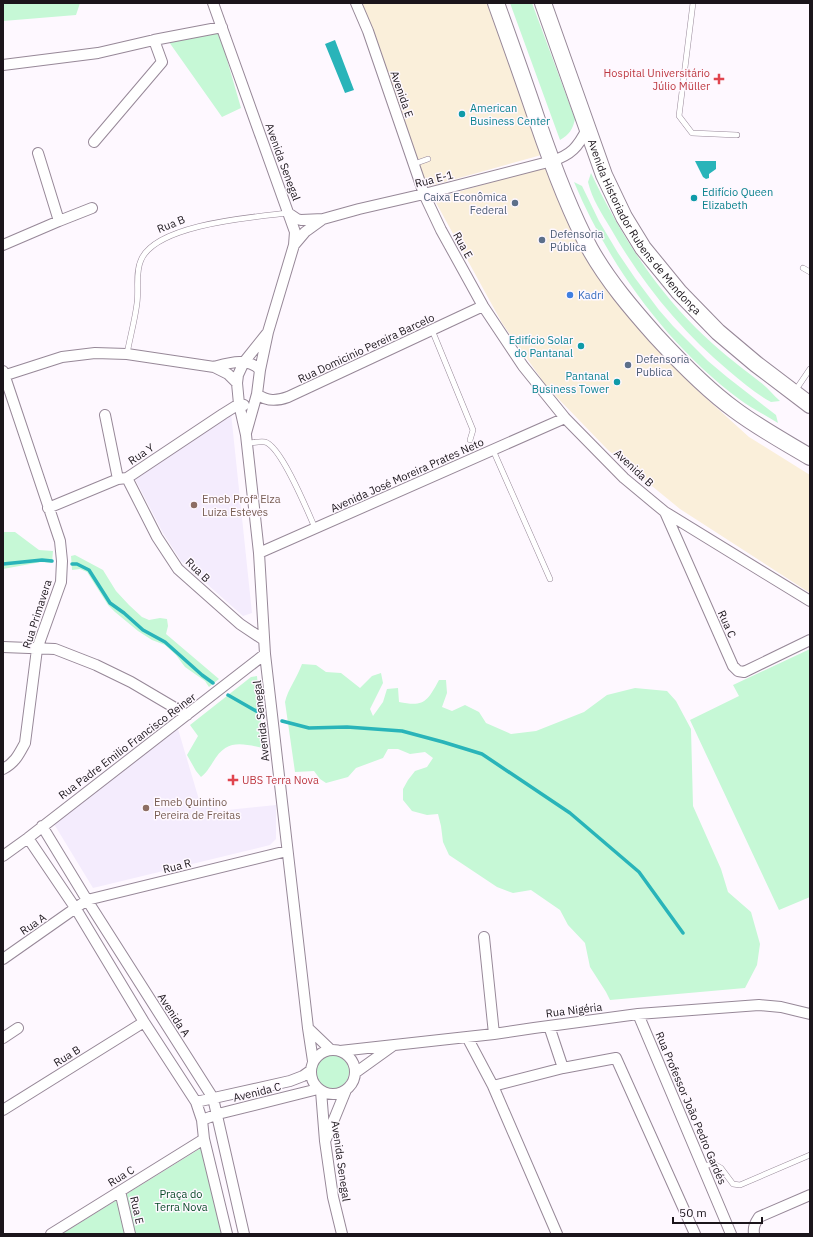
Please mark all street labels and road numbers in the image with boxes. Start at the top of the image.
street label: Avenida E [387,69,417,119]
street label: Avenida Senegal [263,121,303,203]
street label: Avenida Historiador Rubens de Mendonça [585,137,704,318]
street label: Rua E-1 [413,167,455,191]
street label: Rua B [155,212,187,236]
street label: Rua E [450,229,476,261]
street label: Rua Domicinio Pereira Barcelo [295,310,437,386]
street label: Avenida José Moreira Prates Neto [328,435,486,515]
street label: Rua Y [125,440,157,468]
street label: Avenida B [611,446,657,490]
street label: Rua B [183,555,213,585]
street label: Rua Primavera [19,578,55,650]
street label: Rua C [715,608,739,640]
street label: Avenida Senegal [250,680,272,762]
street label: Rua Padre Emilio Francisco Reiner [56,690,198,802]
street label: Rua R [161,856,193,876]
street label: Rua A [17,910,49,938]
street label: Avenida A [155,991,193,1039]
street label: Rua Nigéria [545,1000,603,1020]
street label: Rua Professor João Pedro Gardés [652,1029,730,1187]
street label: Rua B [51,1042,83,1070]
street label: Avenida C [232,1079,283,1105]
street label: Avenida Senegal [328,1120,354,1202]
street label: Rua C [105,1162,137,1190]
street label: Rua E [127,1195,147,1225]

